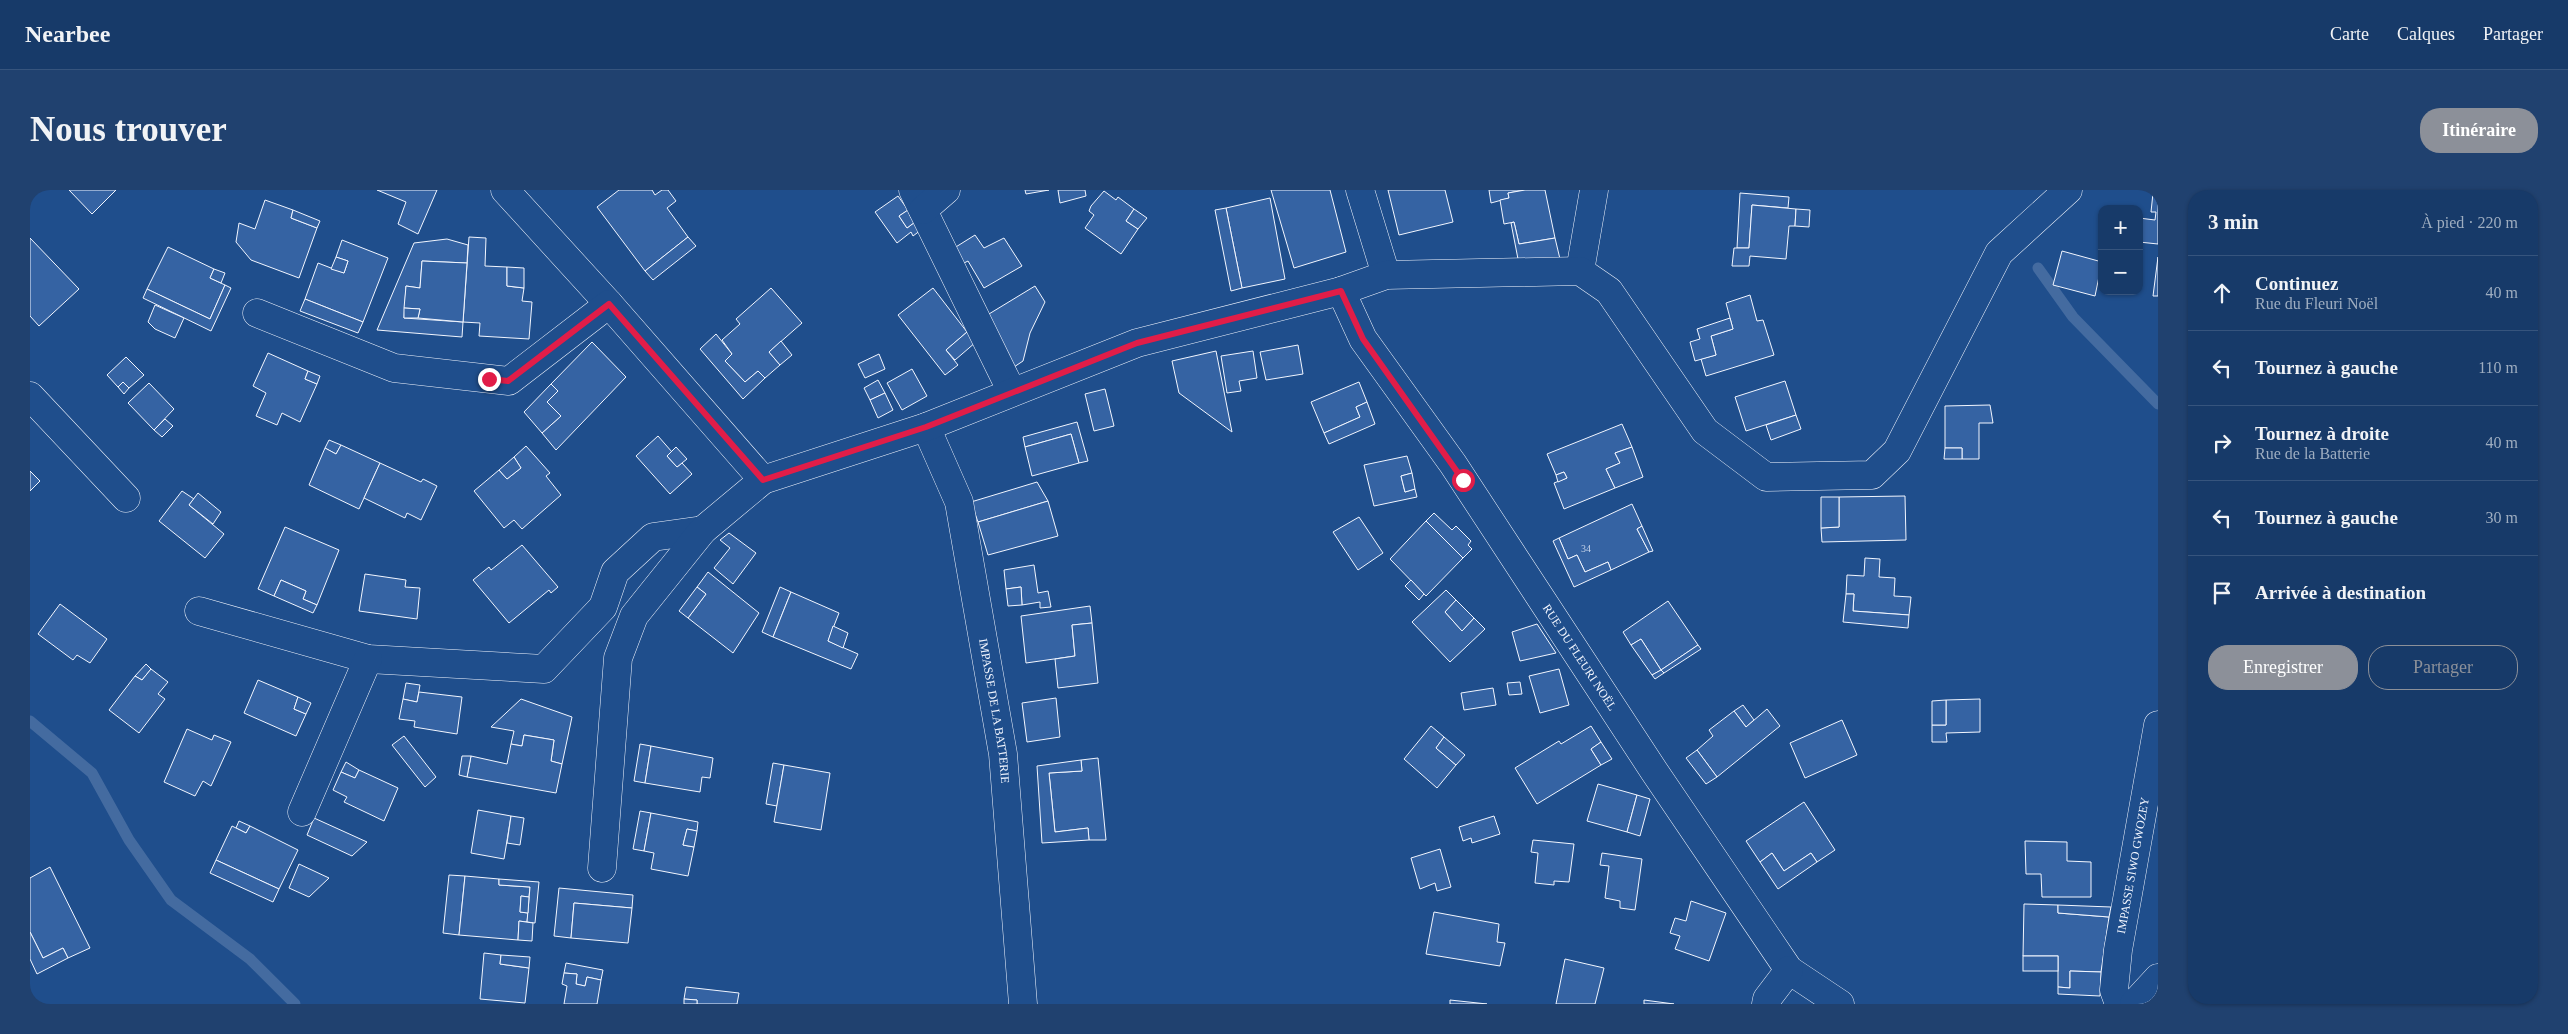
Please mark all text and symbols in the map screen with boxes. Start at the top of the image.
text: Nearbee [25,21,110,47]
text: Carte [2330,24,2369,44]
text: Calques [2397,24,2455,44]
text: Partager [2483,24,2543,44]
button: Itinéraire [2420,108,2538,153]
text: Nous trouver [30,110,227,149]
map controls [2098,205,2143,295]
button: + [2098,205,2143,250]
text: 3 min [2208,210,2259,234]
text: À pied · 220 m [2421,214,2518,231]
button: − [2098,250,2143,295]
text: Continuez [2255,273,2338,294]
icon: ahead [2208,279,2236,307]
text: 40 m [2486,284,2518,301]
text: Rue du Fleuri Noël [2255,295,2378,312]
icon: left [2208,354,2236,382]
text: Tournez à gauche [2255,357,2398,378]
text: 110 m [2478,359,2518,376]
route end [478,368,501,391]
text: Tournez à droite [2255,423,2389,444]
icon: right [2208,429,2236,457]
text: 40 m [2486,434,2518,451]
text: Rue de la Batterie [2255,445,2370,462]
route start [1452,469,1475,492]
icon: left [2208,504,2236,532]
text: Tournez à gauche [2255,507,2398,528]
text: 30 m [2486,509,2518,526]
house number: 34 [1581,543,1591,554]
icon: arrive [2208,579,2236,607]
text: Arrivée à destination [2255,582,2426,603]
street label: RUE DU FLEURI NOËL [1540,602,1620,713]
street label: IMPASSE DE LA BATTERIE [976,637,1012,784]
button: Enregistrer [2208,645,2358,690]
button: Partager [2368,645,2518,690]
street label: IMPASSE SIWO GWOZEY [2114,796,2152,935]

